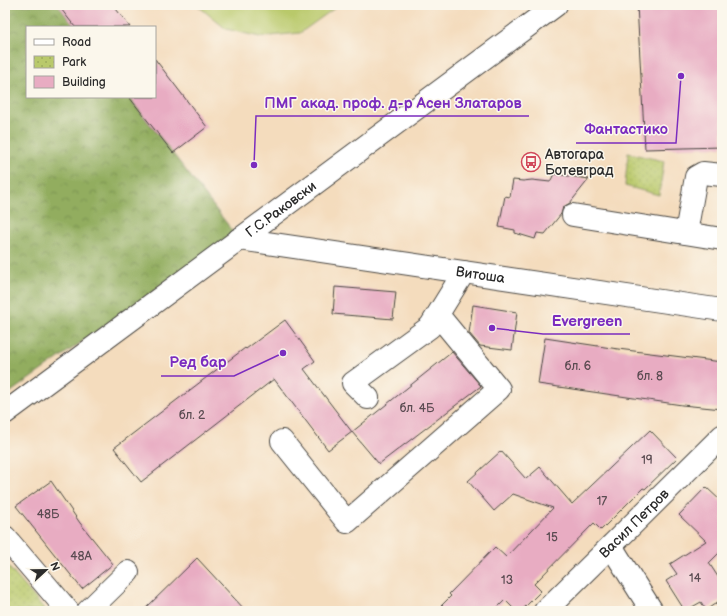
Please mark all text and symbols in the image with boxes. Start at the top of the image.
legend [26,26,156,98]
text: Road [62,35,91,50]
text: Park [62,55,86,70]
text: Building [62,75,106,90]
callout: ПМГ акад. проф. д-р Асен Златаров [256,89,529,116]
text: ПМГ акад. проф. д-р Асен Златаров [264,94,522,113]
callout: Фантастико [576,116,676,143]
text: Фантастико [584,120,668,139]
place label: Автогара Ботевград [544,146,614,179]
bus stop icon: Автогара Ботевград [520,151,542,173]
street label: Г.С.Раковски [242,178,320,241]
street label: Витоша [455,263,507,287]
callout: Evergreen [543,307,630,334]
text: Evergreen [552,312,622,331]
callout: Ред бар [161,349,234,376]
text: Ред бар [169,353,227,372]
house number: бл. 6 [565,359,591,374]
house number: бл. 8 [637,369,663,384]
house number: бл. 4Б [400,401,435,416]
house number: бл. 2 [179,408,205,423]
house number: 19 [641,453,653,468]
street label: Васил Петров [596,485,673,561]
house number: 17 [597,494,607,509]
house number: 48Б [37,507,60,522]
house number: 15 [546,530,558,545]
house number: 48А [70,549,93,564]
north arrow [26,550,66,590]
text: N [47,560,62,573]
house number: 14 [689,571,702,586]
house number: 13 [501,573,513,588]

